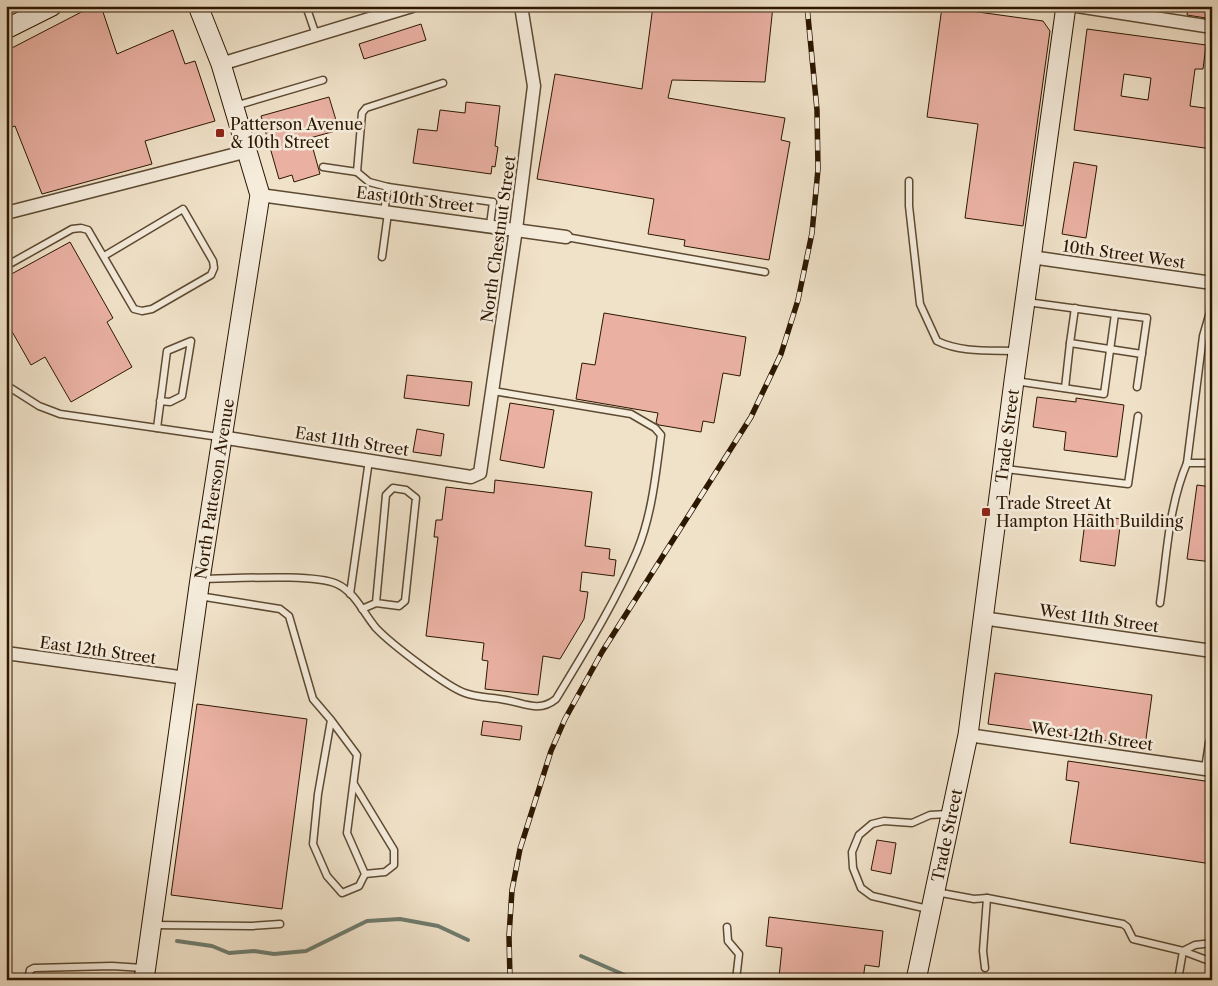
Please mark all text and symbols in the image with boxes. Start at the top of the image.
place label: Patterson Avenue & 10th Street [230,114,363,152]
marker: Patterson Avenue & 10th Street [214,127,226,139]
street label: North Chestnut Street [476,154,520,324]
street label: East 10th Street [355,182,475,216]
street label: 10th Street West [1061,236,1187,273]
street label: Trade Street [991,387,1023,484]
street label: North Patterson Avenue [190,397,238,581]
street label: East 11th Street [294,422,411,460]
place label: Trade Street At Hampton Haith Building [996,493,1184,531]
marker: Trade Street At Hampton Haith Building [980,506,992,518]
street label: West 11th Street [1037,600,1160,636]
street label: East 12th Street [38,632,158,668]
street label: West 12th Street [1029,717,1155,755]
street label: Trade Street [927,787,966,884]

